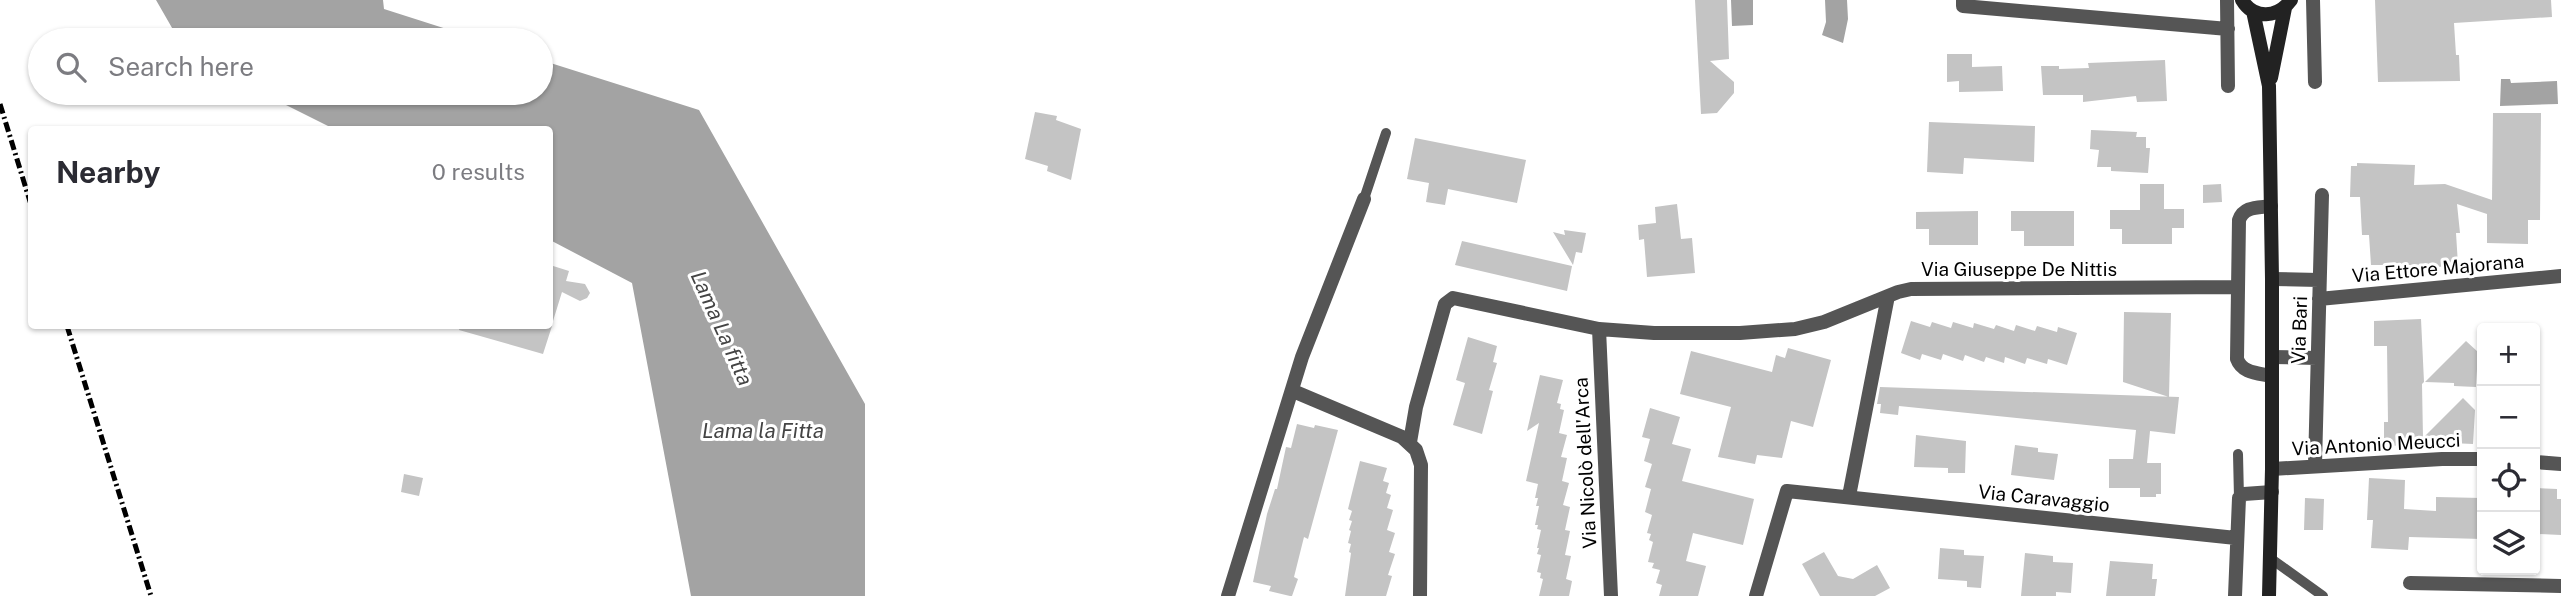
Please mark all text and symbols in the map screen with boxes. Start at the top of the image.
search box [28,28,553,105]
icon: search [52,48,90,86]
text: Search here [108,51,254,82]
text: Nearby [56,154,160,190]
text: 0 results [432,158,525,185]
street label: Via Ettore Majorana [2351,250,2525,286]
street label: Via Giuseppe De Nittis [1921,258,2117,280]
water label: Lama La fitta [686,267,758,389]
street label: Via Bari [2287,296,2311,364]
map controls [2477,323,2540,575]
button: + [2477,323,2540,386]
street label: Via Nicolò dell'Arca [1570,377,1600,549]
button: − [2477,386,2540,449]
water label: Lama la Fitta [702,418,824,443]
street label: Via Antonio Meucci [2291,429,2461,459]
button: locate [2477,449,2540,512]
street label: Via Caravaggio [1977,480,2111,516]
button: layers [2477,512,2540,575]

